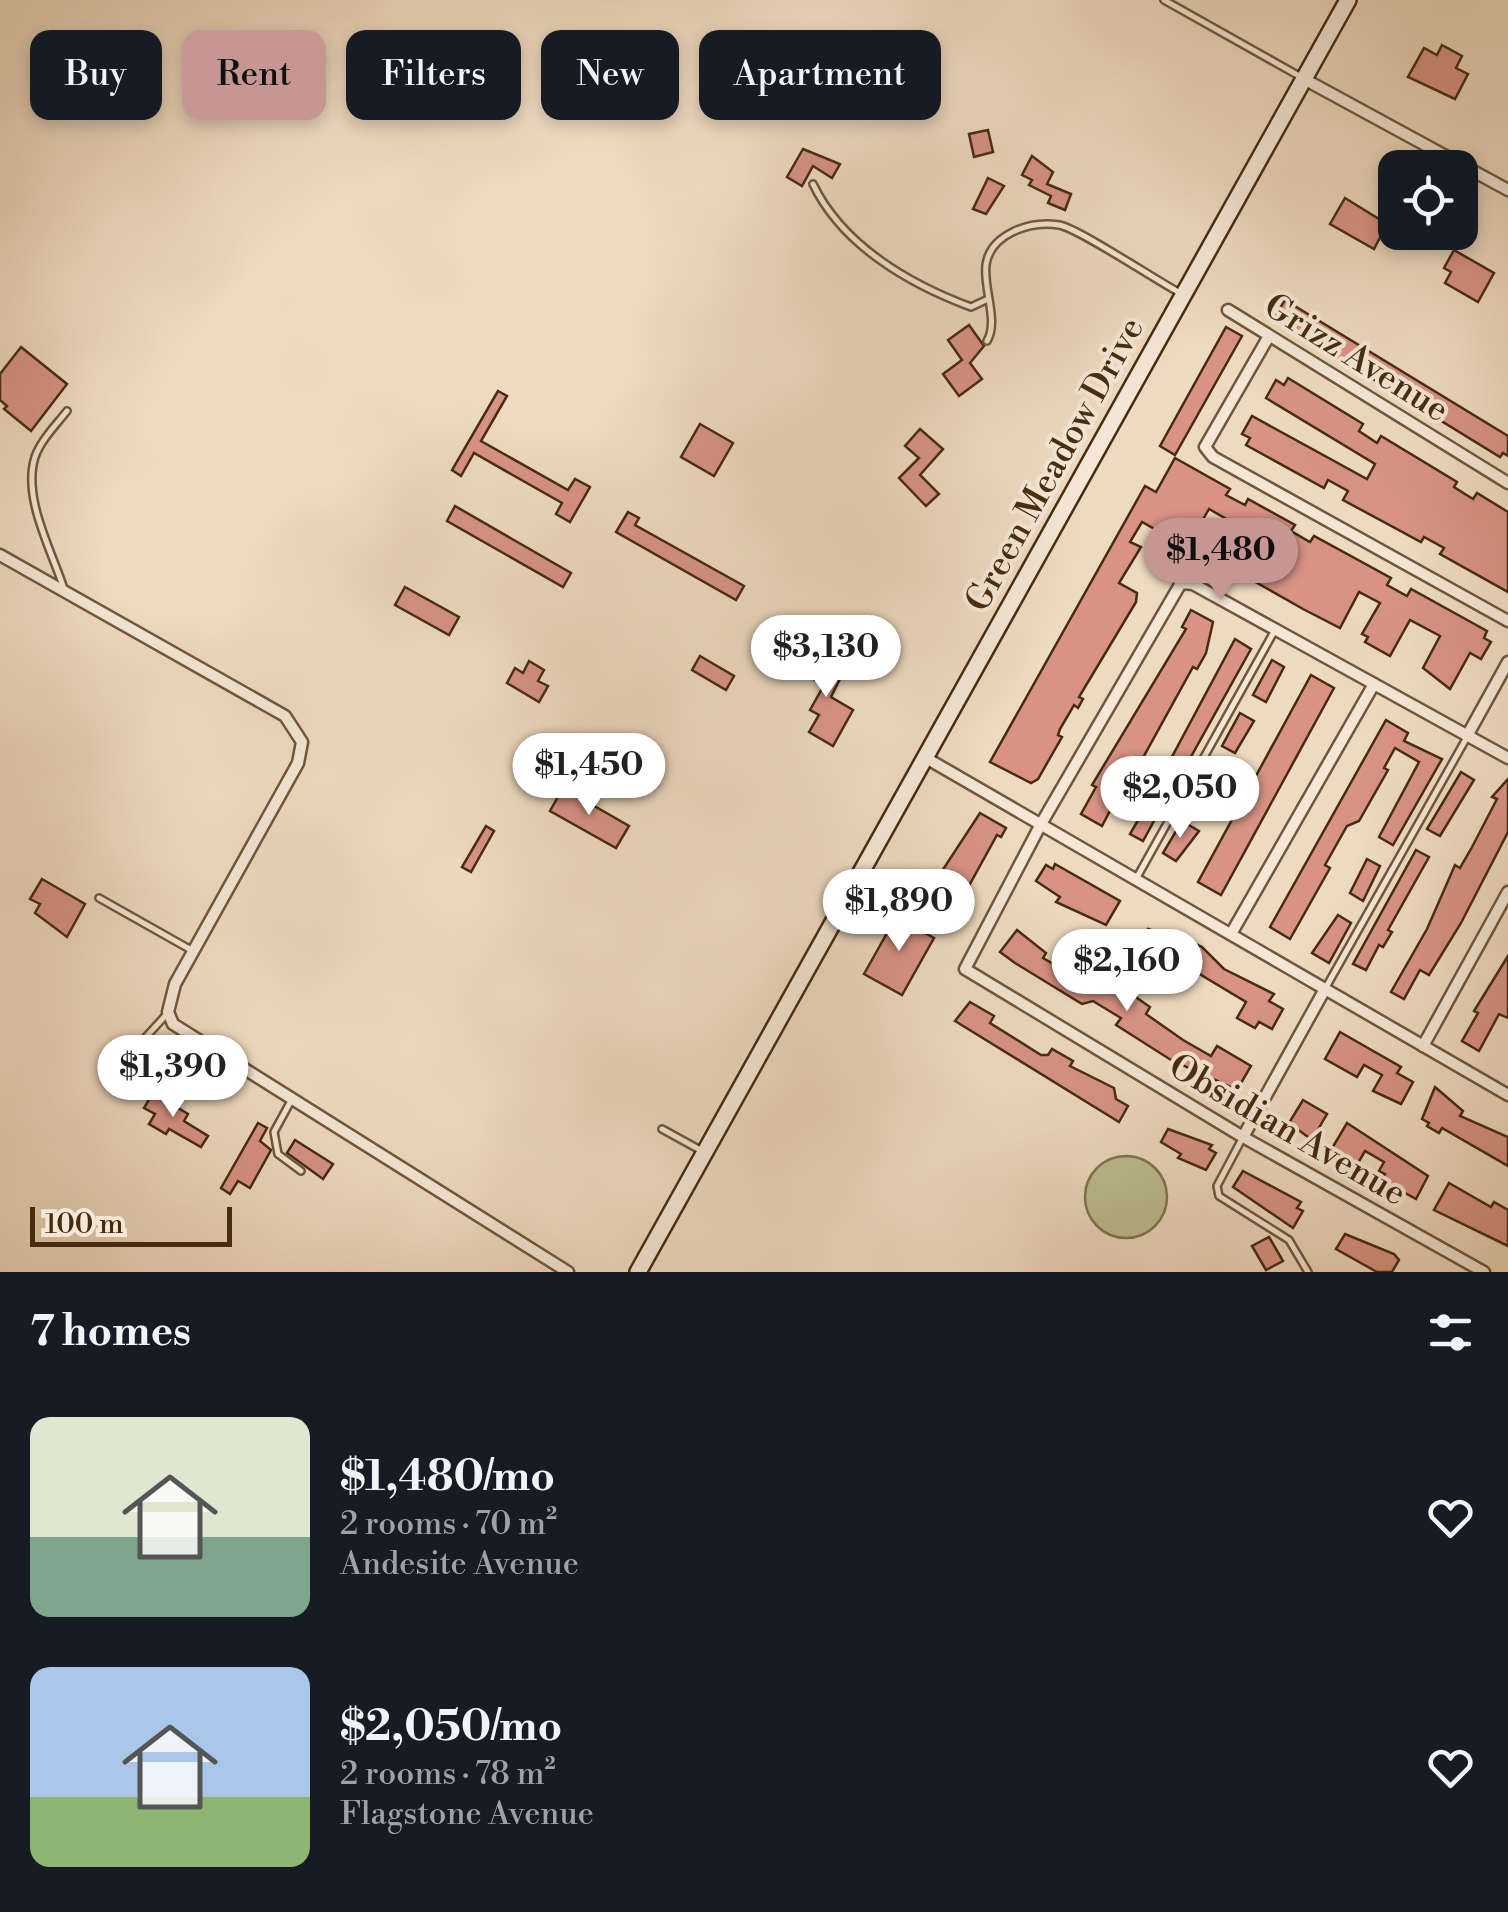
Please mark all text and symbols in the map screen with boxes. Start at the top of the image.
chip: Buy [30,30,162,120]
chip: Rent [182,30,326,120]
chip: Filters [346,30,521,120]
chip: New [541,30,679,120]
chip: Apartment [699,30,941,120]
map controls [1378,150,1478,250]
button: locate [1378,150,1478,250]
street label: Grizz Avenue [1256,285,1456,432]
street label: Green Meadow Drive [957,310,1154,619]
pin: $1,480 [1140,518,1302,603]
text: $1,480 [1166,530,1276,570]
pin: $3,130 [745,615,907,700]
text: $3,130 [773,627,879,667]
pin: $1,450 [508,733,670,818]
text: $1,450 [534,745,644,785]
pin: $2,050 [1099,756,1261,841]
text: $2,050 [1122,768,1238,808]
pin: $1,890 [818,869,980,954]
text: $1,890 [845,881,953,921]
pin: $2,160 [1046,929,1208,1014]
text: $2,160 [1074,941,1180,981]
pin: $1,390 [92,1035,254,1120]
street label: Obsidian Avenue [1161,1045,1414,1216]
text: $1,390 [119,1047,227,1087]
scale bar [30,1202,232,1246]
text: 100 m [45,1207,124,1242]
icon: filters [1423,1305,1478,1360]
text: 7 homes [30,1306,191,1359]
text: $1,480/mo [340,1451,555,1504]
icon: home [110,1457,230,1577]
icon: heart [1423,1490,1478,1545]
text: 2 rooms · 70 m² [340,1504,557,1544]
text: Andesite Avenue [340,1544,579,1584]
text: $2,050/mo [340,1701,562,1754]
icon: home [110,1707,230,1827]
icon: heart [1423,1740,1478,1795]
text: 2 rooms · 78 m² [340,1754,556,1794]
text: Flagstone Avenue [340,1794,594,1834]

